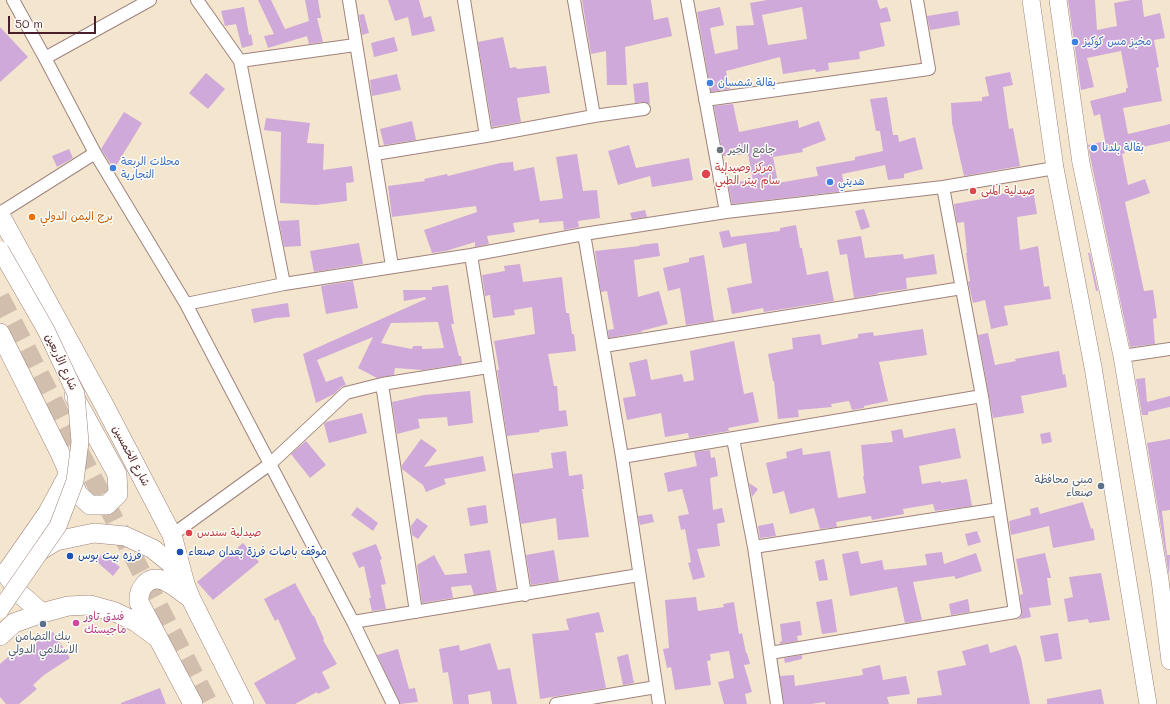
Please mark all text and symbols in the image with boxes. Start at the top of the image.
scale bar [10,8,98,34]
text: 50 m [15,15,43,31]
place label: مخبز مس كوكيز [1083,35,1151,49]
marker: مخبز مس كوكيز [1070,37,1080,47]
place label: بقالة شمسان [718,76,776,90]
marker: بقالة شمسان [705,78,715,88]
place label: بقالة بلدنا [1102,141,1144,155]
place label: جامع الخير [728,143,776,157]
marker: بقالة بلدنا [1089,143,1099,153]
marker: جامع الخير [715,145,725,155]
place label: محلات الربعة التجارية [121,155,180,181]
place label: مركز وصيدلية سام بيتر الطبي [715,161,780,187]
marker: محلات الربعة التجارية [108,163,118,173]
marker: مركز وصيدلية سام بيتر الطبي [700,168,712,180]
place label: هديتي [838,175,865,189]
marker: هديتي [825,177,835,187]
place label: صيدلية المنى [981,184,1035,198]
marker: صيدلية المنى [968,186,978,196]
place label: برج اليمن الدولي [40,210,113,224]
marker: برج اليمن الدولي [27,212,37,222]
street label: شارع الأربعين [42,332,80,392]
street label: شارع الخمسين [109,423,153,489]
place label: مبنى محافظة صنعاء [1035,473,1093,499]
marker: مبنى محافظة صنعاء [1096,481,1106,491]
place label: صيدلية سندس [197,526,261,540]
marker: صيدلية سندس [184,528,194,538]
place label: موقف باصات فرزة بعدان صنعاء [188,545,327,559]
marker: موقف باصات فرزة بعدان صنعاء [175,547,185,557]
place label: فرزه بيت بوس [78,549,142,563]
marker: فرزه بيت بوس [65,551,75,561]
place label: فندق تاور ماجيستك [84,610,127,636]
marker: فندق تاور ماجيستك [71,618,81,628]
marker: بنك التضامن الاسلامي الدولي [38,619,48,629]
place label: بنك التضامن الاسلامي الدولي [8,630,78,656]

